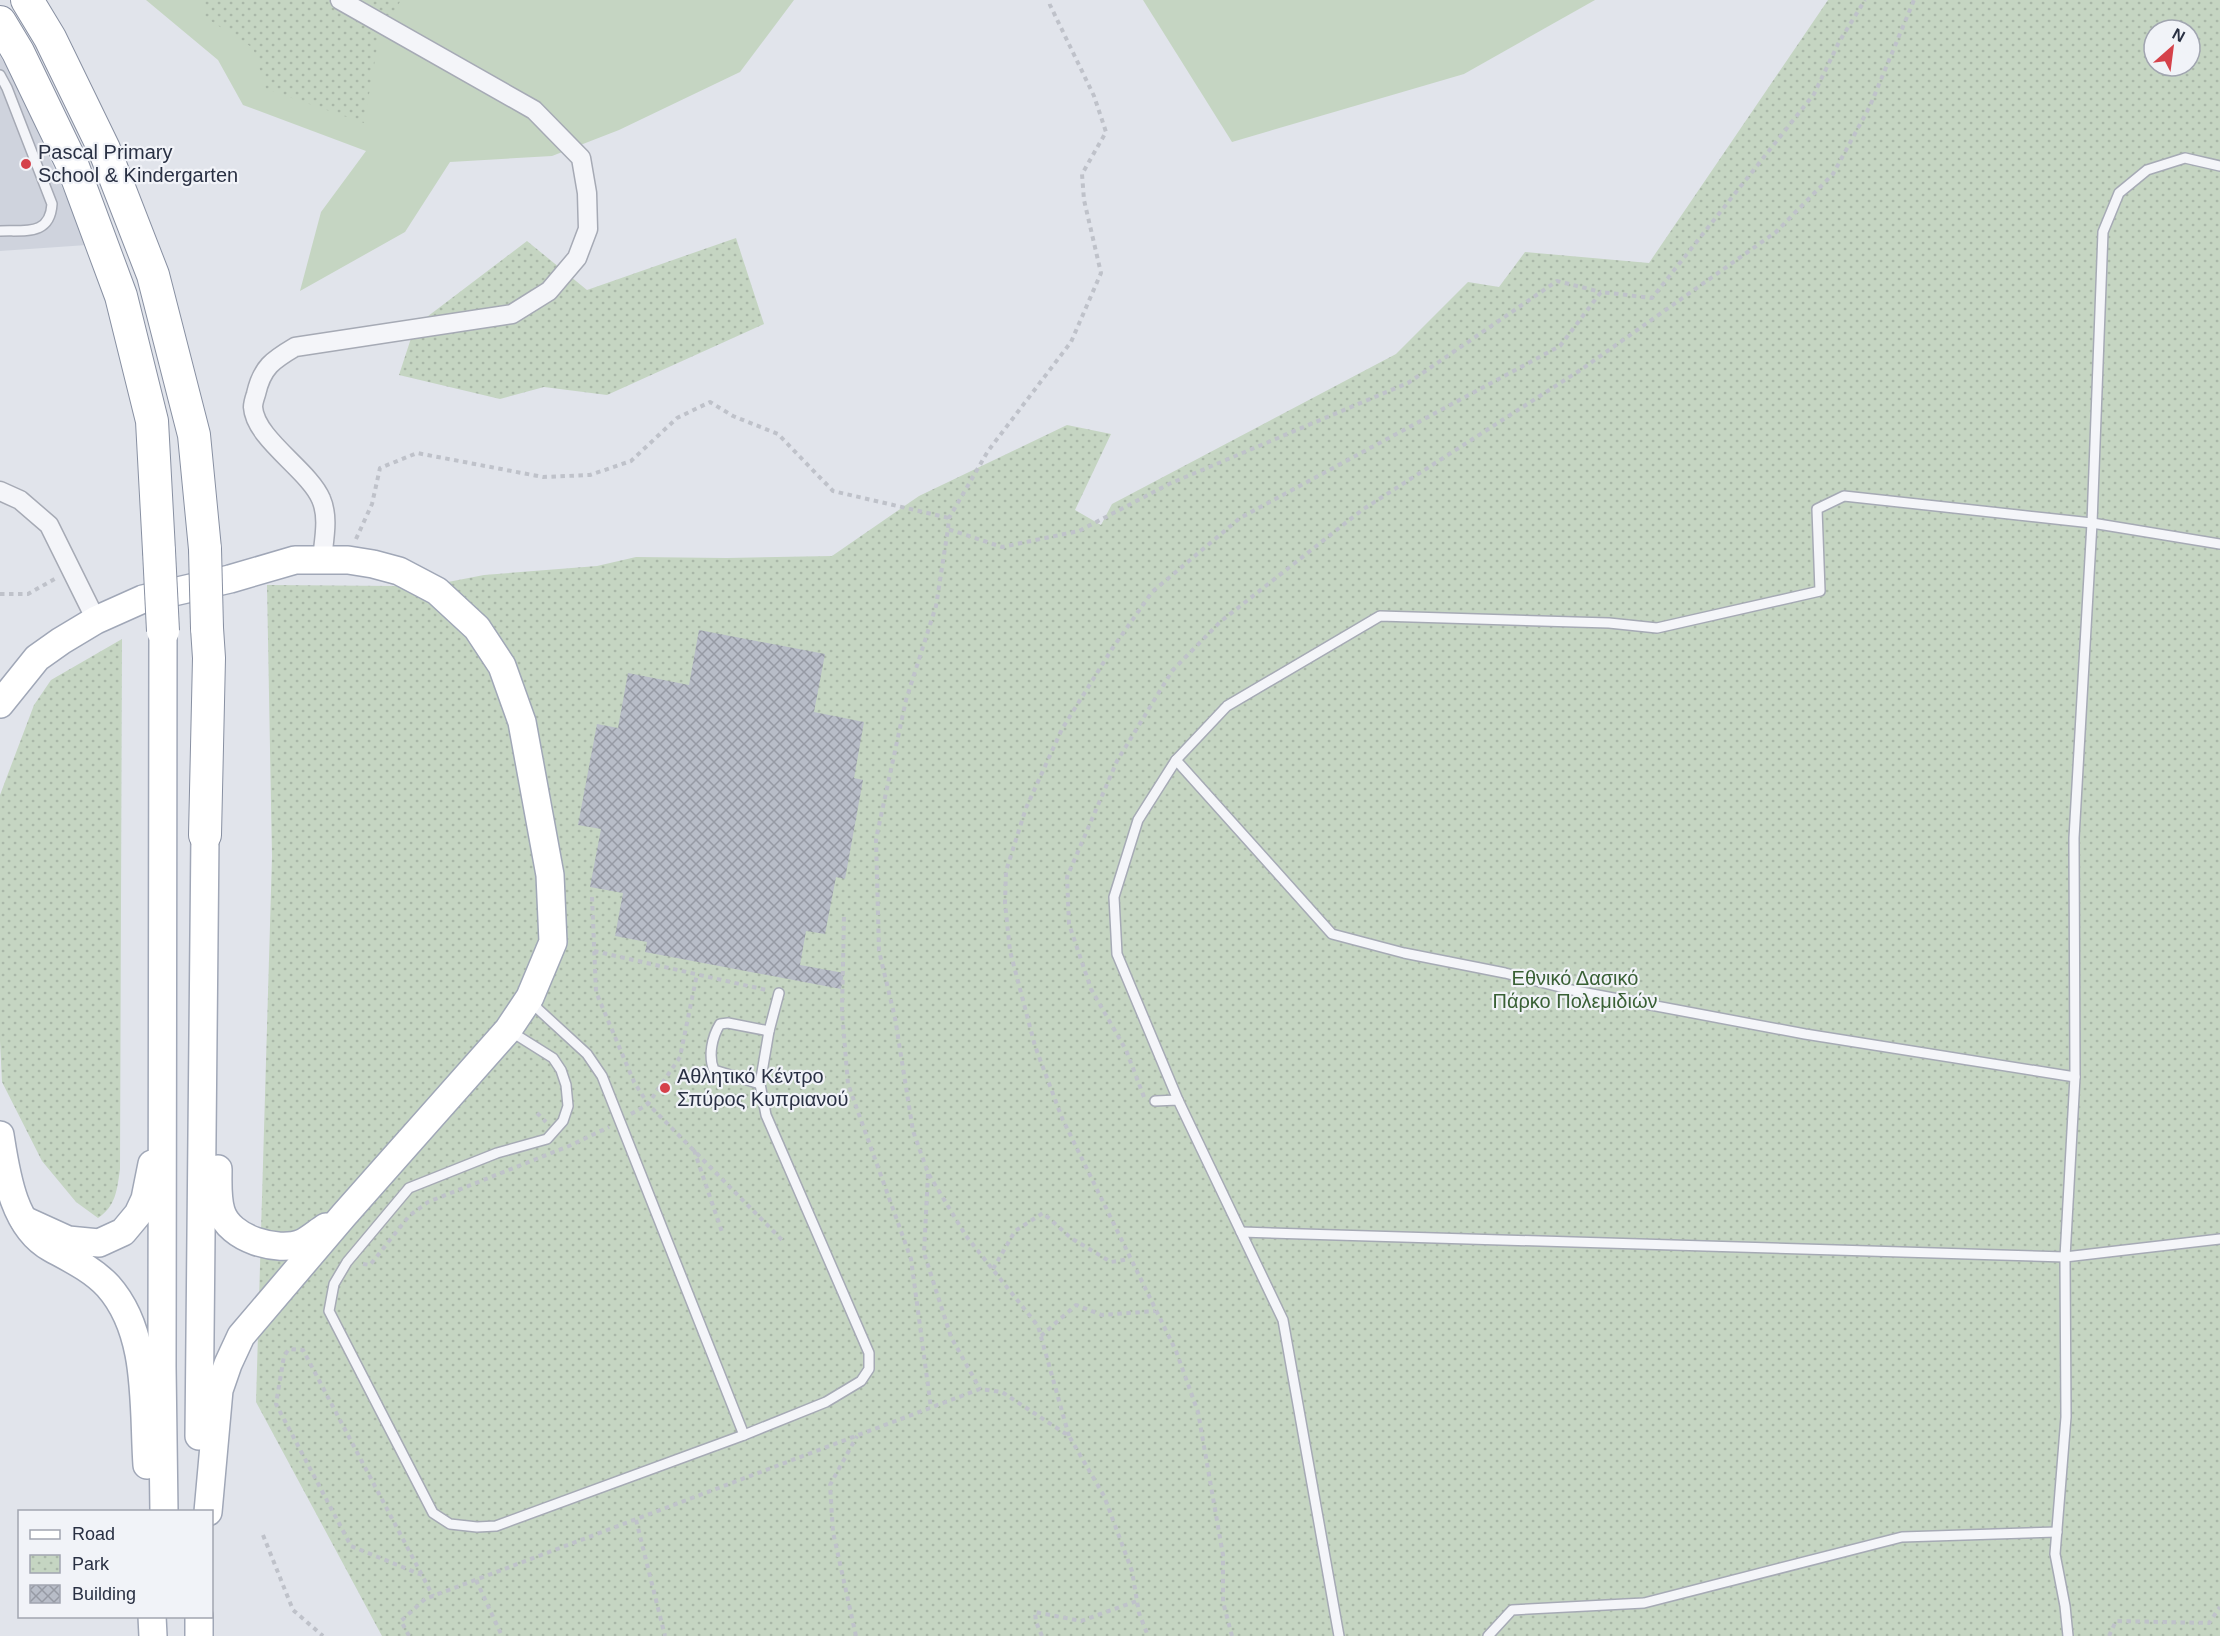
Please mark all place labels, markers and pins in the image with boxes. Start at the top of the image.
place label: Pascal Primary School & Kindergarten [38,141,238,186]
marker: Pascal Primary School & Kindergarten [19,157,33,171]
place label: Αθλητικό Κέντρο Σπύρος Κυπριανού [677,1065,848,1110]
marker: Αθλητικό Κέντρο Σπύρος Κυπριανού [658,1081,672,1095]

